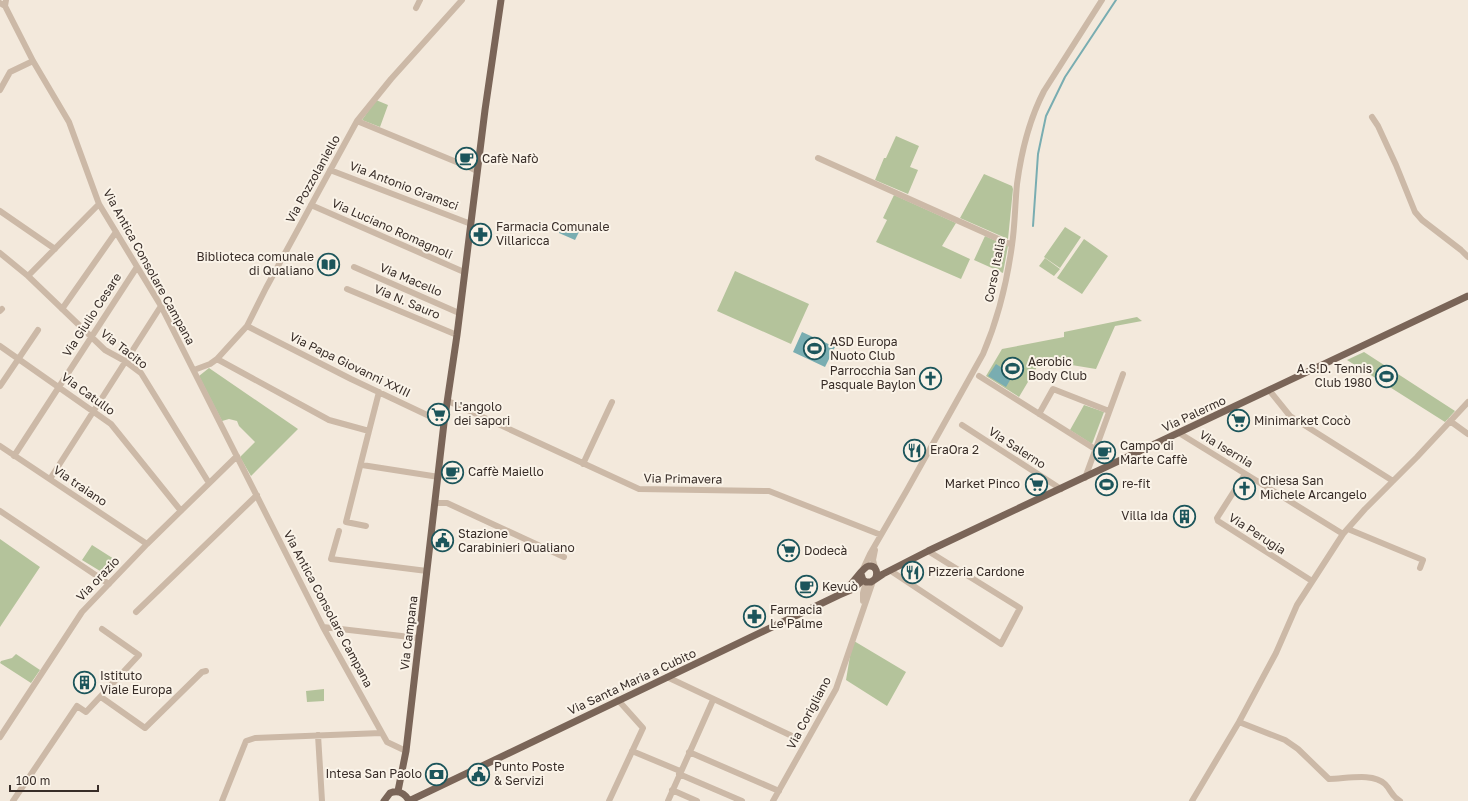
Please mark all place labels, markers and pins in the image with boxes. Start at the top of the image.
cafe icon: Cafè Nafò [454,146,480,172]
place label: Cafè Nafò [482,151,539,166]
place label: Farmacia Comunale Villaricca [496,219,609,248]
pharmacy icon: Farmacia Comunale Villaricca [468,221,494,247]
place label: Biblioteca comunale di Qualiano [197,249,314,278]
library icon: Biblioteca comunale di Qualiano [316,251,342,277]
place label: ASD Europa Nuoto Club [830,334,898,363]
sports icon: ASD Europa Nuoto Club [801,336,827,362]
place label: Aerobic Body Club [1028,354,1087,383]
sports icon: Aerobic Body Club [1000,356,1026,382]
place label: A.S.D. Tennis Club 1980 [1297,361,1372,390]
place label: Parrocchia San Pasquale Baylon [820,363,916,392]
sports icon: A.S.D. Tennis Club 1980 [1374,363,1400,389]
church icon: Parrocchia San Pasquale Baylon [918,365,944,391]
place label: L'angolo dei sapori [454,399,510,428]
supermarket icon: L'angolo dei sapori [425,401,451,427]
supermarket icon: Minimarket Cocò [1225,408,1251,434]
place label: Minimarket Cocò [1254,413,1351,428]
restaurant icon: EraOra 2 [902,437,928,463]
place label: Campo di Marte Caffè [1120,438,1187,467]
cafe icon: Campo di Marte Caffè [1091,440,1117,466]
place label: EraOra 2 [930,442,979,457]
cafe icon: Caffè Maiello [439,459,465,485]
place label: Caffè Maiello [468,464,544,479]
supermarket icon: Market Pinco [1023,471,1049,497]
sports icon: re-fit [1093,471,1119,497]
place label: Chiesa San Michele Arcangelo [1260,473,1367,502]
church icon: Chiesa San Michele Arcangelo [1232,475,1258,501]
place label: Market Pinco [945,476,1020,491]
place label: re-fit [1122,476,1151,491]
building icon: Villa Ida [1171,503,1197,529]
place label: Villa Ida [1121,508,1168,523]
place label: Stazione Carabinieri Qualiano [458,526,575,555]
public building icon: Stazione Carabinieri Qualiano [429,528,455,554]
supermarket icon: Dodecà [775,538,801,564]
place label: Dodecà [804,543,847,558]
restaurant icon: Pizzeria Cardone [899,559,925,585]
place label: Pizzeria Cardone [928,564,1025,579]
cafe icon: Kevuò [793,574,819,600]
place label: Kevuò [822,579,858,594]
place label: Farmacia Le Palme [770,602,823,631]
pharmacy icon: Farmacia Le Palme [741,604,767,630]
place label: Istituto Viale Europa [100,668,172,697]
building icon: Istituto Viale Europa [71,670,97,696]
place label: Punto Poste & Servizi [494,759,564,788]
bank icon: Intesa San Paolo [424,761,450,787]
public building icon: Punto Poste & Servizi [465,761,491,787]
place label: Intesa San Paolo [326,766,422,781]

